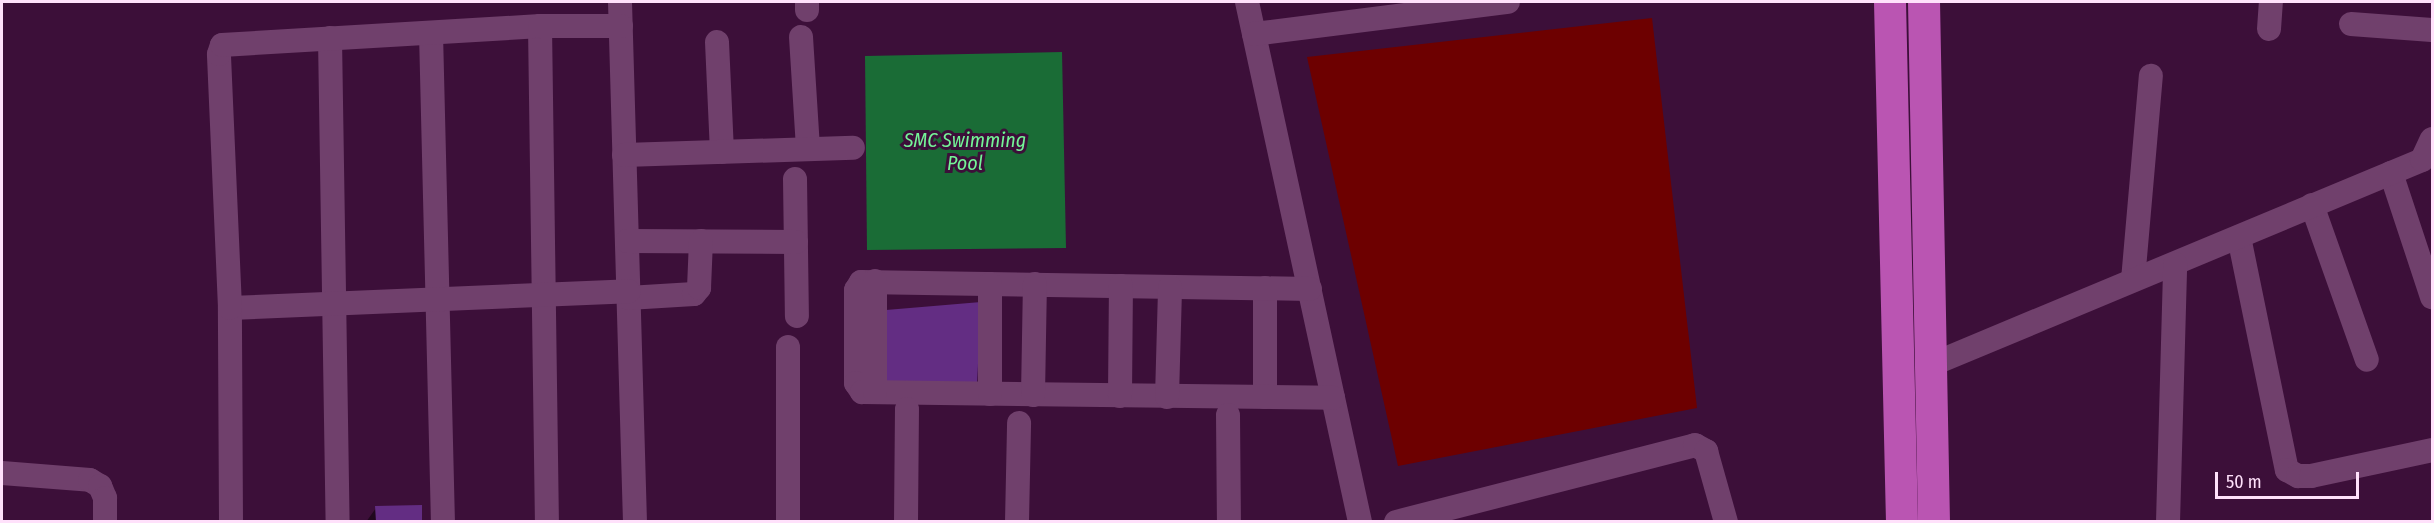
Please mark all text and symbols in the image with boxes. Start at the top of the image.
water label: SMC Swimming Pool [904,128,1026,175]
scale bar [2218,460,2362,498]
text: 50 m [2226,471,2262,493]

